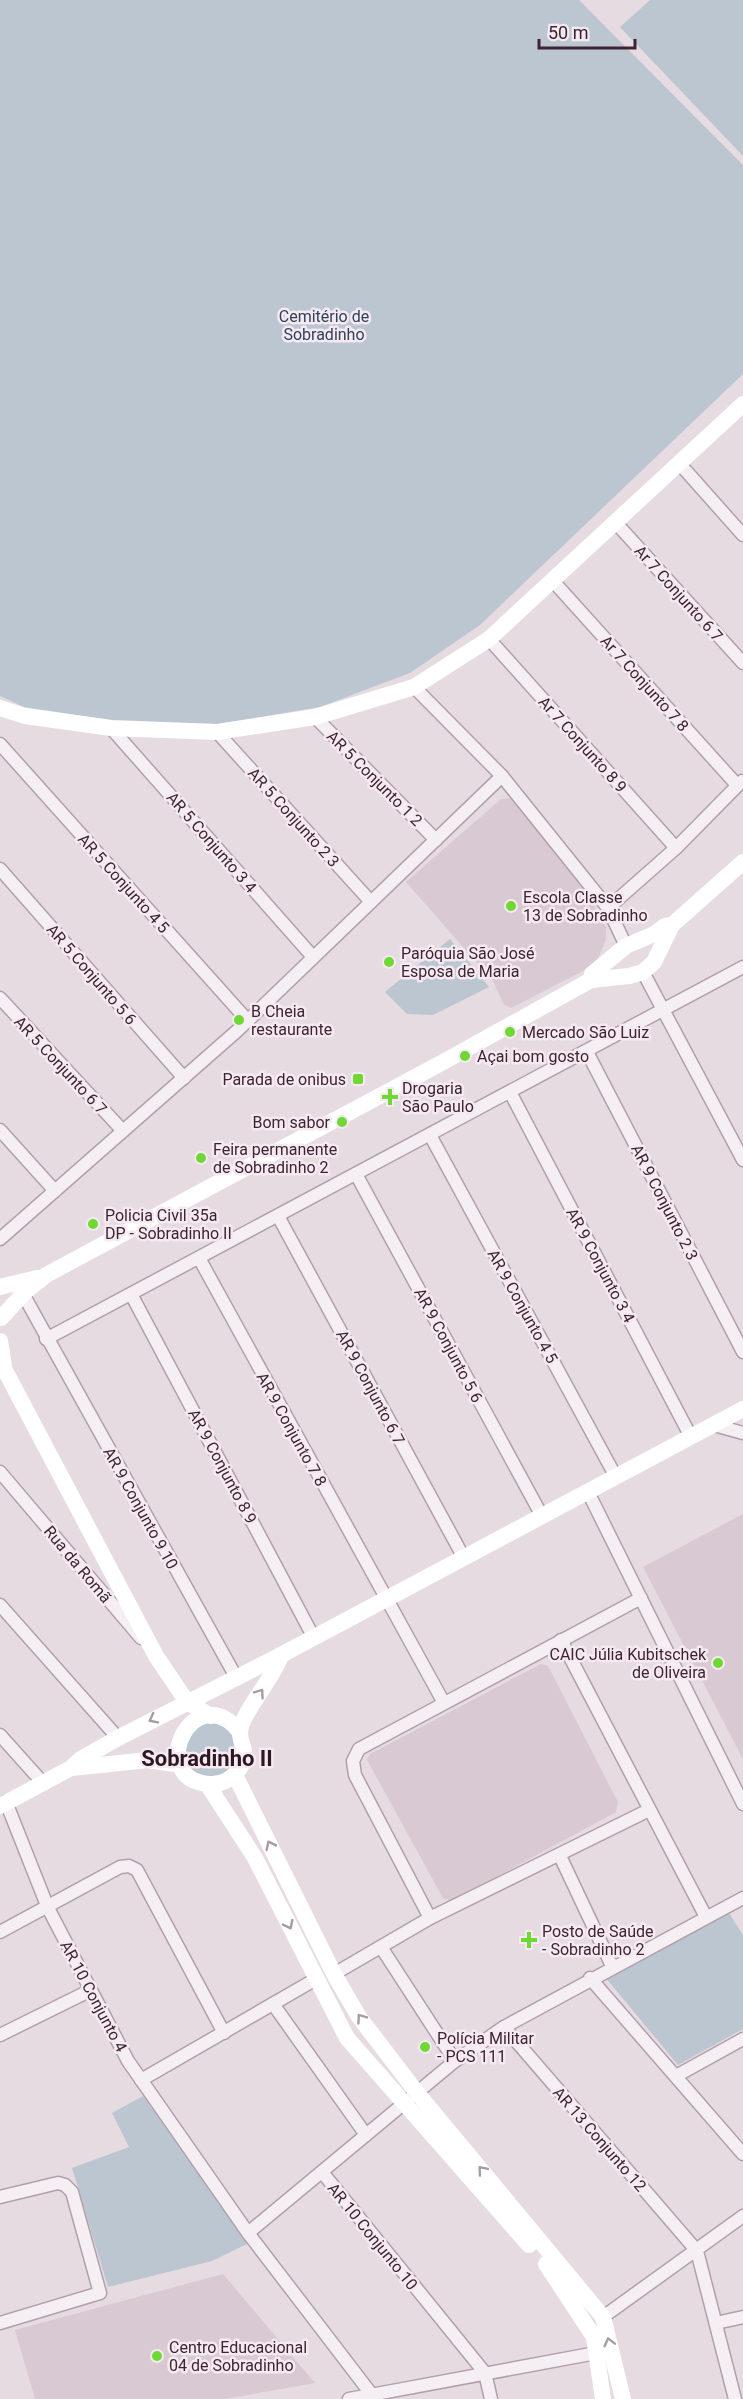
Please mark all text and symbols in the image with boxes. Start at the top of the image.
scale bar [539,12,635,50]
text: 50 m [548,22,588,43]
park label: Cemitério de Sobradinho [279,307,369,344]
street label: Ar 7 Conjunto 6 7 [630,541,727,645]
street label: Ar 7 Conjunto 7 8 [596,631,693,735]
street label: Ar 7 Conjunto 8 9 [534,692,631,796]
street label: AR 5 Conjunto 1 2 [323,727,426,830]
street label: AR 5 Conjunto 2 3 [244,764,343,871]
street label: AR 5 Conjunto 3 4 [163,788,261,897]
street label: AR 5 Conjunto 4 5 [74,830,173,937]
place label: Escola Classe 13 de Sobradinho [523,888,648,925]
marker: Escola Classe 13 de Sobradinho [504,899,518,913]
street label: AR 5 Conjunto 5 6 [43,920,141,1029]
place label: Paróquia São José Esposa de Maria [401,944,535,981]
marker: Paróquia São José Esposa de Maria [382,955,396,969]
place label: B Cheia restaurante [251,1002,332,1039]
street label: AR 5 Conjunto 6 7 [10,1012,111,1118]
marker: B Cheia restaurante [232,1013,246,1027]
place label: Mercado São Luiz [522,1023,649,1042]
marker: Mercado São Luiz [503,1025,517,1039]
place label: Açai bom gosto [477,1047,589,1066]
marker: Açai bom gosto [458,1049,472,1063]
place label: Parada de onibus [222,1070,346,1089]
marker: Parada de onibus [351,1072,365,1086]
place label: Drogaria São Paulo [402,1079,474,1116]
marker: Drogaria São Paulo [383,1090,397,1104]
place label: Bom sabor [252,1113,331,1132]
marker: Bom sabor [335,1115,349,1129]
place label: Feira permanente de Sobradinho 2 [213,1140,337,1177]
street label: AR 9 Conjunto 2 3 [627,1141,702,1263]
marker: Feira permanente de Sobradinho 2 [194,1151,208,1165]
street label: AR 9 Conjunto 3 4 [562,1205,639,1326]
place label: Policia Civil 35a DP - Sobradinho II [105,1206,232,1243]
marker: Policia Civil 35a DP - Sobradinho II [86,1217,100,1231]
street label: AR 9 Conjunto 4 5 [483,1246,562,1366]
street label: AR 9 Conjunto 5 6 [410,1285,487,1406]
street label: AR 9 Conjunto 6 7 [332,1327,409,1448]
street label: AR 9 Conjunto 7 8 [252,1369,331,1489]
street label: AR 9 Conjunto 8 9 [184,1406,261,1527]
street label: AR 9 Conjunto 9 10 [99,1444,182,1572]
street label: Rua da Romã [40,1522,115,1607]
place label: CAIC Júlia Kubitschek de Oliveira [549,1645,707,1682]
marker: CAIC Júlia Kubitschek de Oliveira [711,1656,725,1670]
one-way arrow [253,1689,264,1700]
one-way arrow [149,1712,160,1723]
district label: Sobradinho II [141,1746,273,1771]
one-way arrow [266,1841,277,1852]
one-way arrow [282,1919,293,1930]
place label: Posto de Saúde - Sobradinho 2 [542,1922,654,1959]
marker: Posto de Saúde - Sobradinho 2 [520,1931,538,1949]
street label: AR 10 Conjunto 4 [56,1937,131,2055]
one-way arrow [357,2013,368,2024]
place label: Polícia Militar - PCS 111 [437,2029,534,2066]
marker: Polícia Militar - PCS 111 [418,2040,432,2054]
street label: AR 13 Conjunto 12 [549,2083,650,2195]
one-way arrow [478,2166,489,2177]
street label: AR 10 Conjunto 10 [324,2179,422,2294]
one-way arrow [604,2337,617,2347]
place label: Centro Educacional 04 de Sobradinho [169,2338,307,2375]
marker: Centro Educacional 04 de Sobradinho [150,2349,164,2363]

